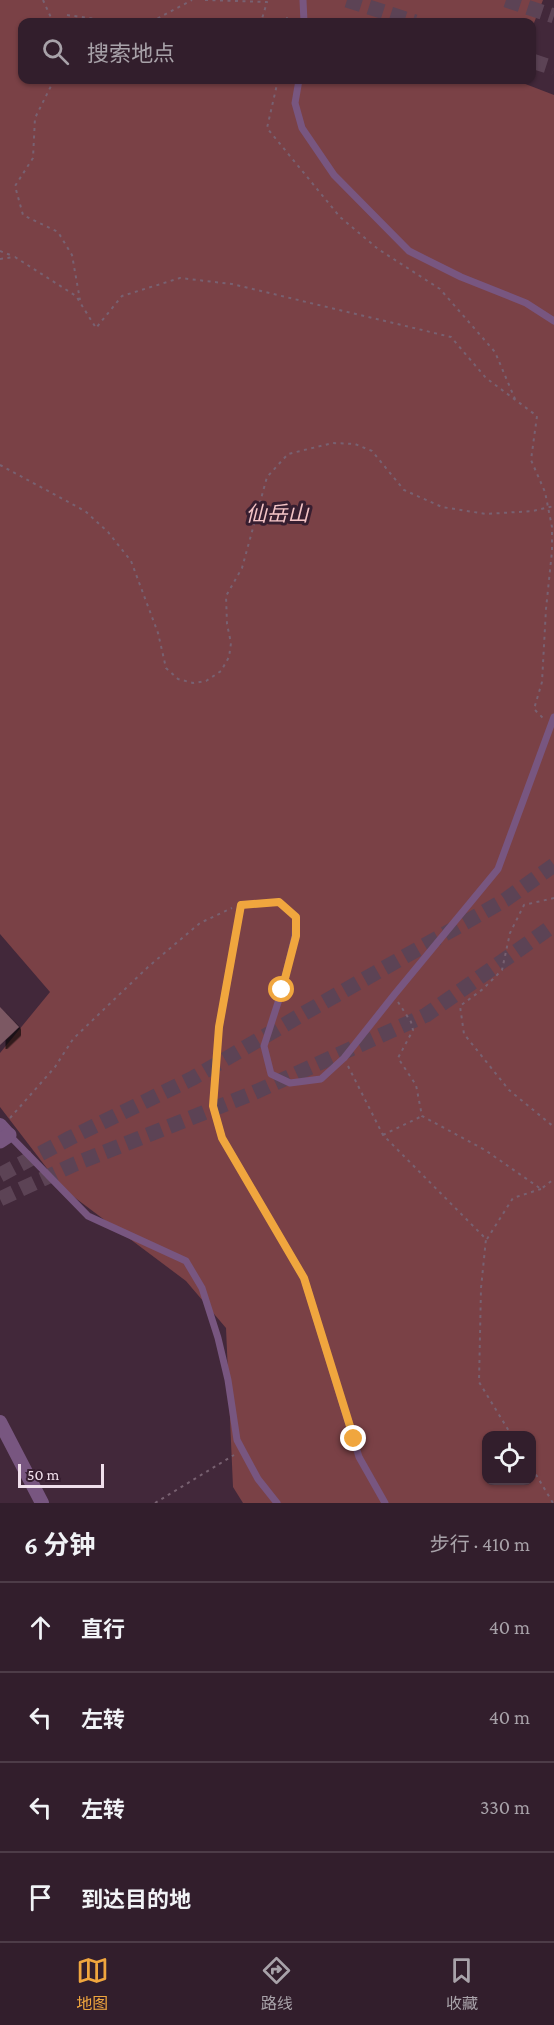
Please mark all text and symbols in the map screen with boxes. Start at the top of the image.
search box [18,18,536,84]
icon: search [39,35,72,68]
text: 搜索地点 [87,41,175,66]
park label: 仙岳山 [246,502,310,526]
route start [268,976,294,1002]
route end [340,1425,366,1451]
map controls [482,1431,536,1485]
button: locate [482,1431,536,1485]
scale bar [18,1461,104,1488]
text: 50 m [27,1466,59,1483]
text: 6 分钟 [24,1531,95,1560]
text: 步行 · 410 m [430,1533,530,1555]
icon: ahead [24,1611,57,1644]
text: 40 m [489,1616,530,1638]
text: 直行 [81,1617,125,1642]
icon: left [24,1701,57,1734]
text: 40 m [489,1706,530,1728]
text: 左转 [81,1707,125,1732]
icon: left [24,1791,57,1824]
text: 330 m [480,1796,530,1818]
text: 左转 [81,1797,125,1822]
icon: arrive [24,1881,57,1914]
text: 到达目的地 [81,1887,191,1912]
tab: 地图 [76,1954,109,2014]
tab: 路线 [260,1954,293,2014]
tab: 收藏 [445,1954,478,2014]

